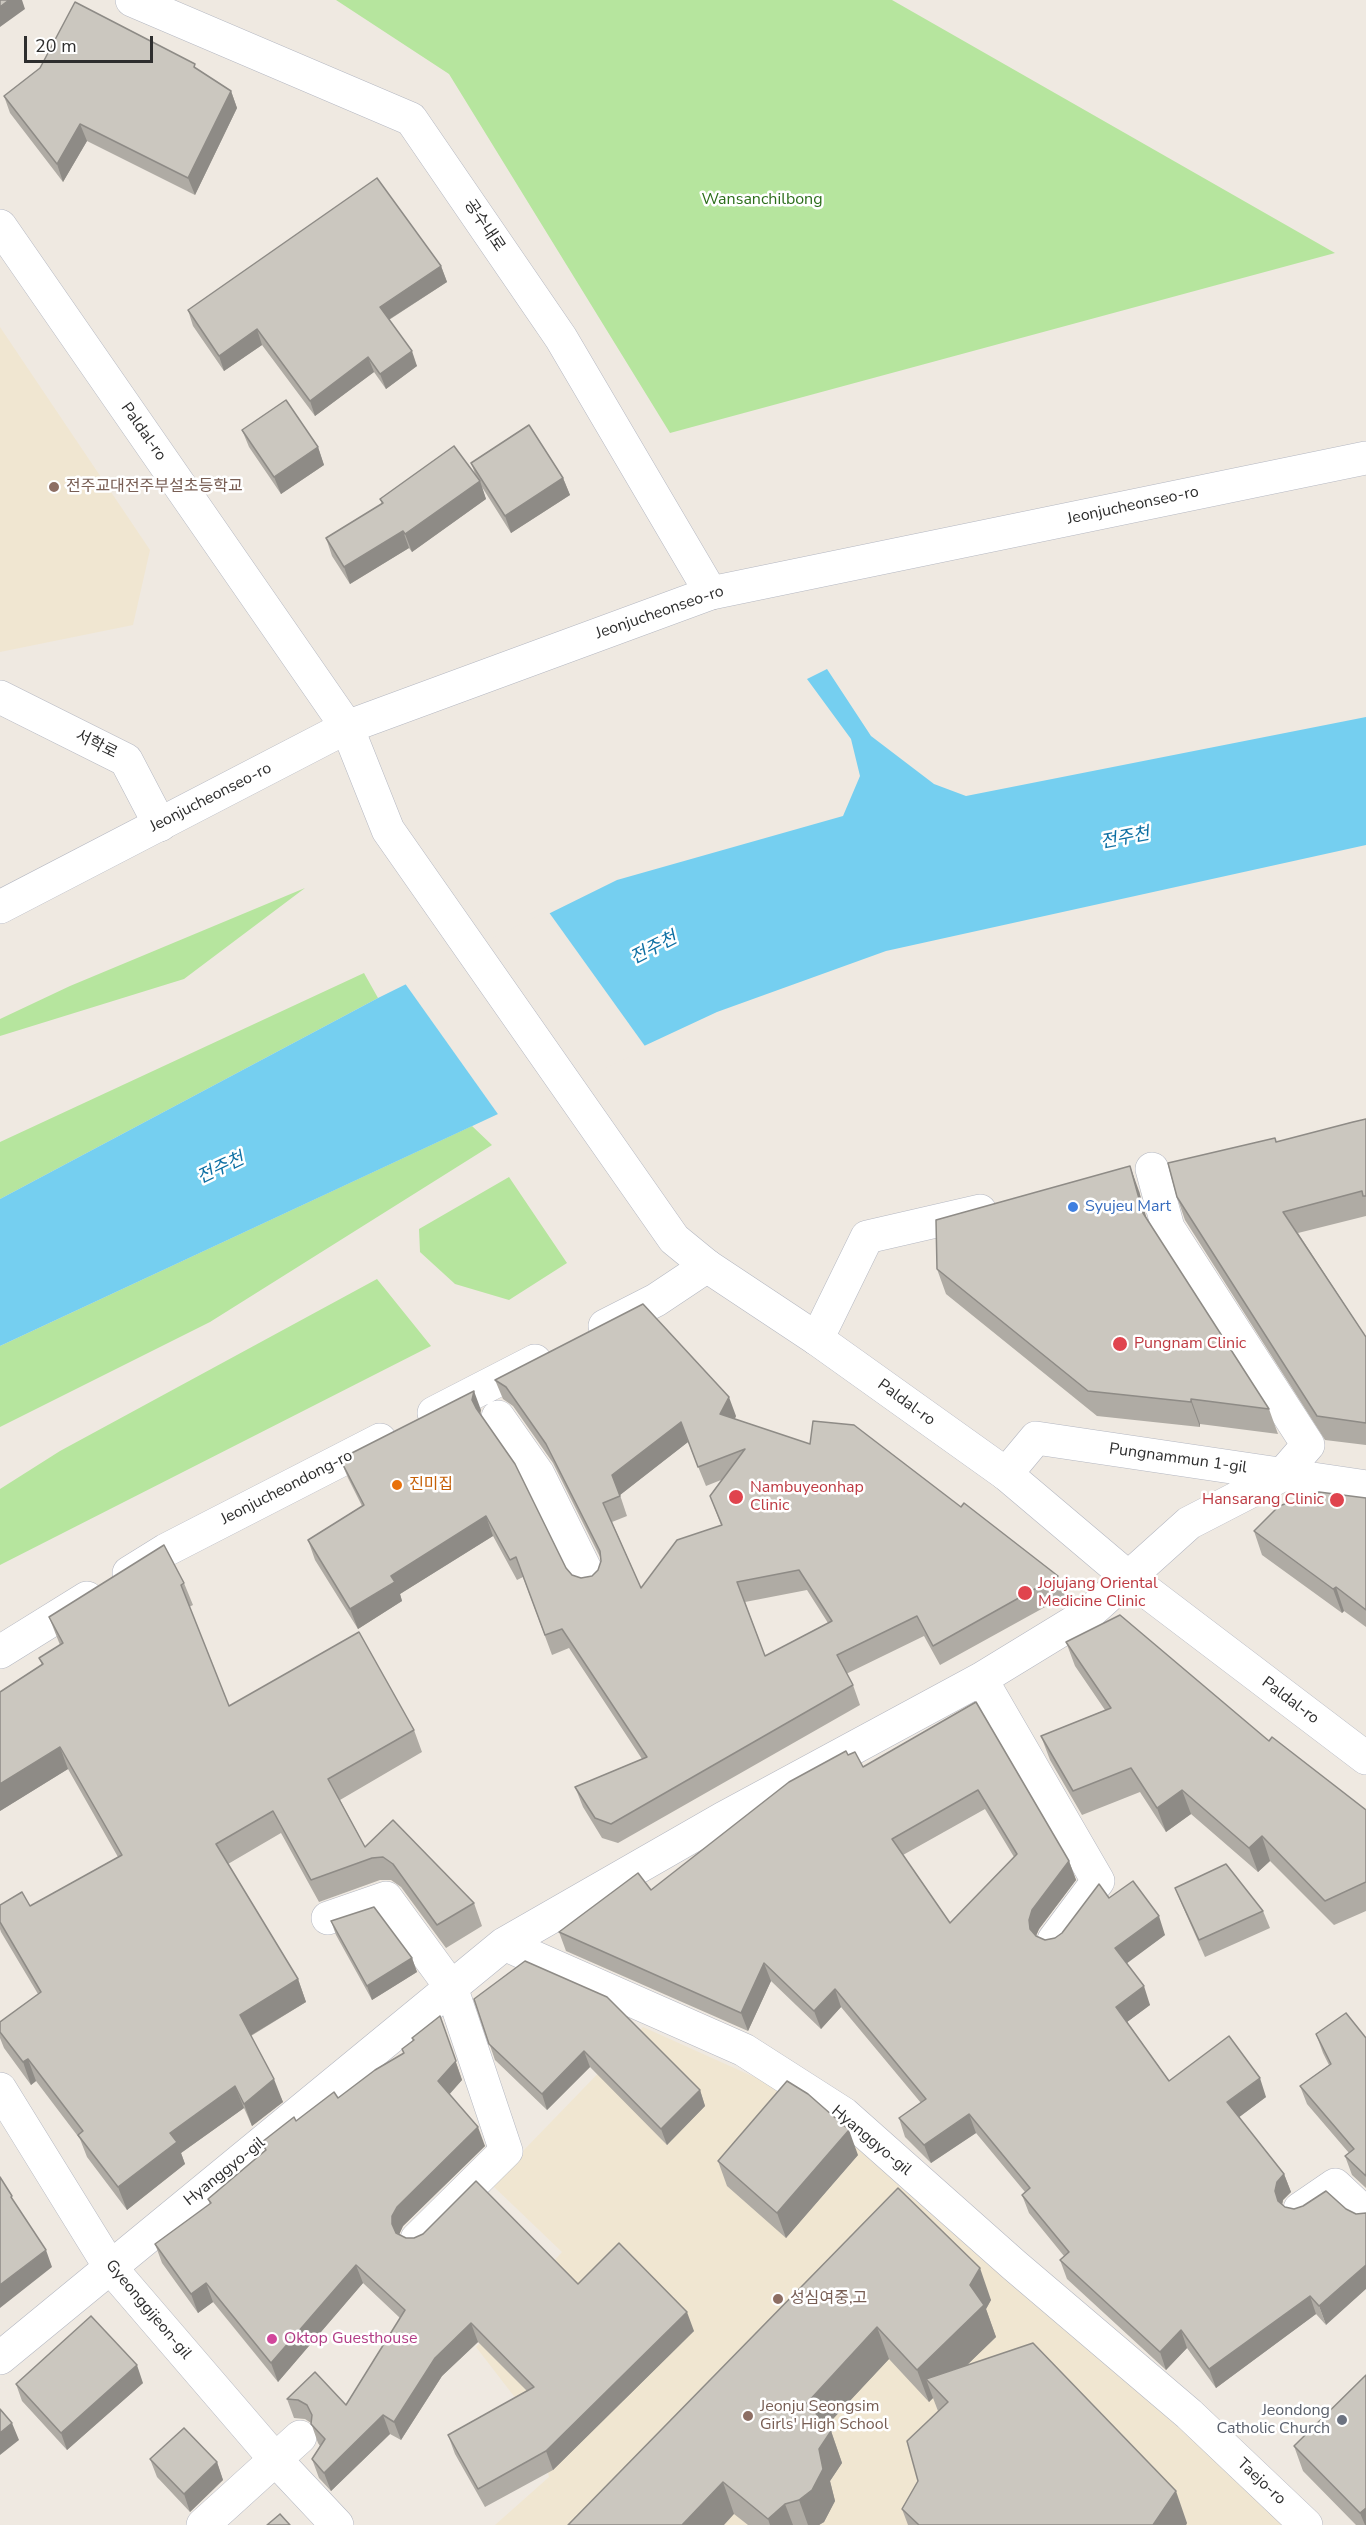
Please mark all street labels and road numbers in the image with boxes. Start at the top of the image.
street label: 공수내로 [460,196,508,256]
street label: Paldal-ro [116,399,170,465]
street label: Jeonjucheonseo-ro [1065,483,1201,529]
street label: Jeonjucheonseo-ro [593,582,727,644]
street label: 서학로 [72,727,120,763]
street label: Jeonjucheonseo-ro [147,759,275,837]
street label: Paldal-ro [873,1376,939,1430]
street label: Pungnammun 1-gil [1108,1440,1248,1478]
street label: Jeonjucheondong-ro [218,1446,356,1530]
street label: Paldal-ro [1258,1673,1322,1729]
street label: Hyanggyo-gil [827,2102,915,2180]
street label: Hyanggyo-gil [181,2133,269,2211]
street label: Gyeonggijeon-gil [101,2256,195,2364]
street label: Taejo-ro [1233,2455,1289,2509]

